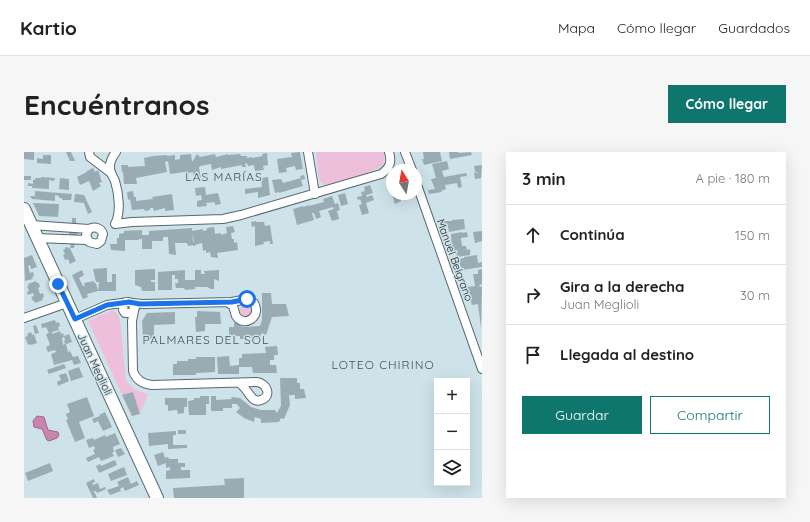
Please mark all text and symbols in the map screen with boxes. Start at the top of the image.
text: Kartio [20,16,77,40]
text: Mapa [558,19,595,37]
text: Cómo llegar [617,19,696,37]
text: Guardados [718,19,790,37]
button: Cómo llegar [668,85,786,123]
text: Encuéntranos [24,87,209,122]
north arrow [386,164,422,200]
text: 3 min [522,168,566,189]
district label: LAS MARÍAS [185,169,263,184]
text: A pie · 180 m [695,170,770,186]
street label: Manuel Belgrano [434,217,476,303]
icon: ahead [522,224,544,246]
text: Continúa [560,225,625,244]
text: 150 m [735,227,770,243]
route end [49,275,67,293]
text: Gira a la derecha [560,277,685,296]
icon: right [522,284,544,306]
text: 30 m [740,287,770,303]
route start [238,290,256,308]
text: Juan Meglioli [560,296,639,312]
street label: Juan Meglioli [74,331,116,397]
district label: PALMARES DEL SOL [143,332,269,347]
icon: arrive [522,344,544,366]
text: Llegada al destino [560,345,694,364]
district label: LOTEO CHIRINO [331,357,435,372]
map controls [434,378,470,486]
button: + [434,378,470,414]
button: Guardar [522,396,642,434]
button: Compartir [650,396,770,434]
button: − [434,414,470,450]
button: layers [434,450,470,486]

